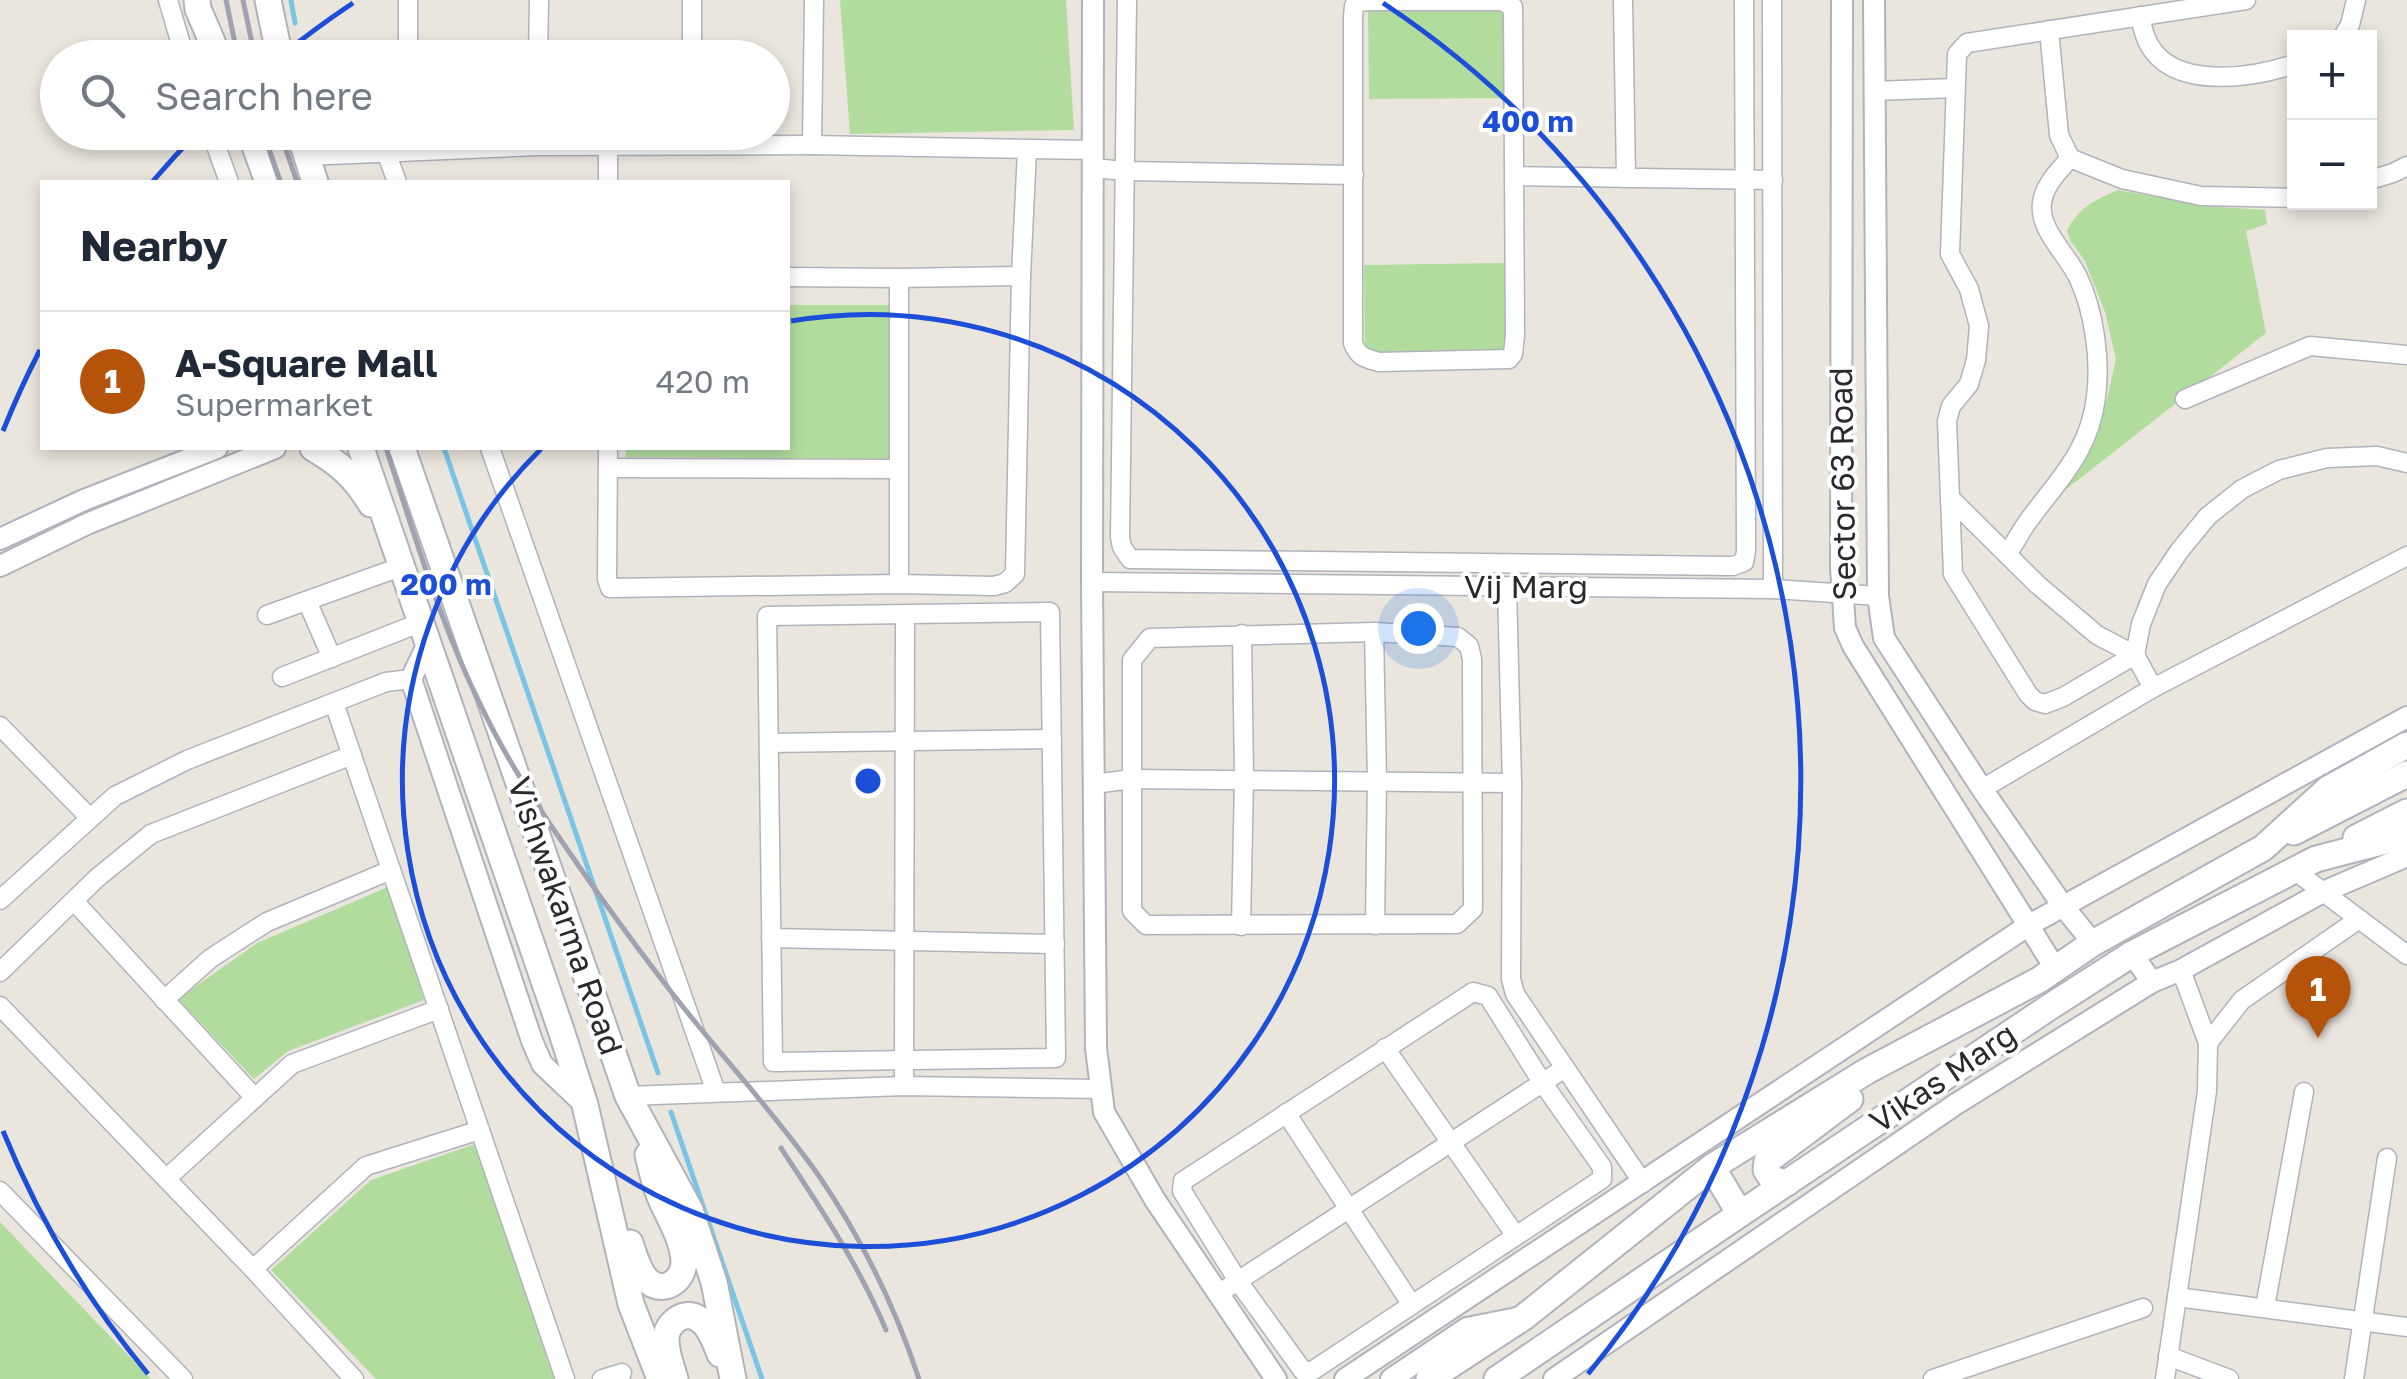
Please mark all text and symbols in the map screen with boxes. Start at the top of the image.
map controls [2287,30,2377,210]
button: + [2287,30,2377,120]
search box [40,40,790,150]
icon: search [75,68,130,123]
text: Search here [155,73,373,118]
text: 400 m [1482,103,1574,139]
button: − [2287,120,2377,210]
text: Nearby [80,220,228,270]
text: A-Square Mall [175,340,437,385]
text: 1 [104,362,121,400]
text: 420 m [656,362,750,400]
street label: Sector 63 Road [1821,367,1863,601]
text: Supermarket [175,385,373,423]
text: 200 m [400,566,492,602]
street label: Vij Marg [1464,567,1588,605]
your location [1393,603,1444,654]
centre of rings [850,763,886,799]
street label: Vishwakarma Road [501,772,631,1059]
pin: 1 [2286,956,2350,1038]
street label: Vikas Marg [1862,1014,2023,1140]

